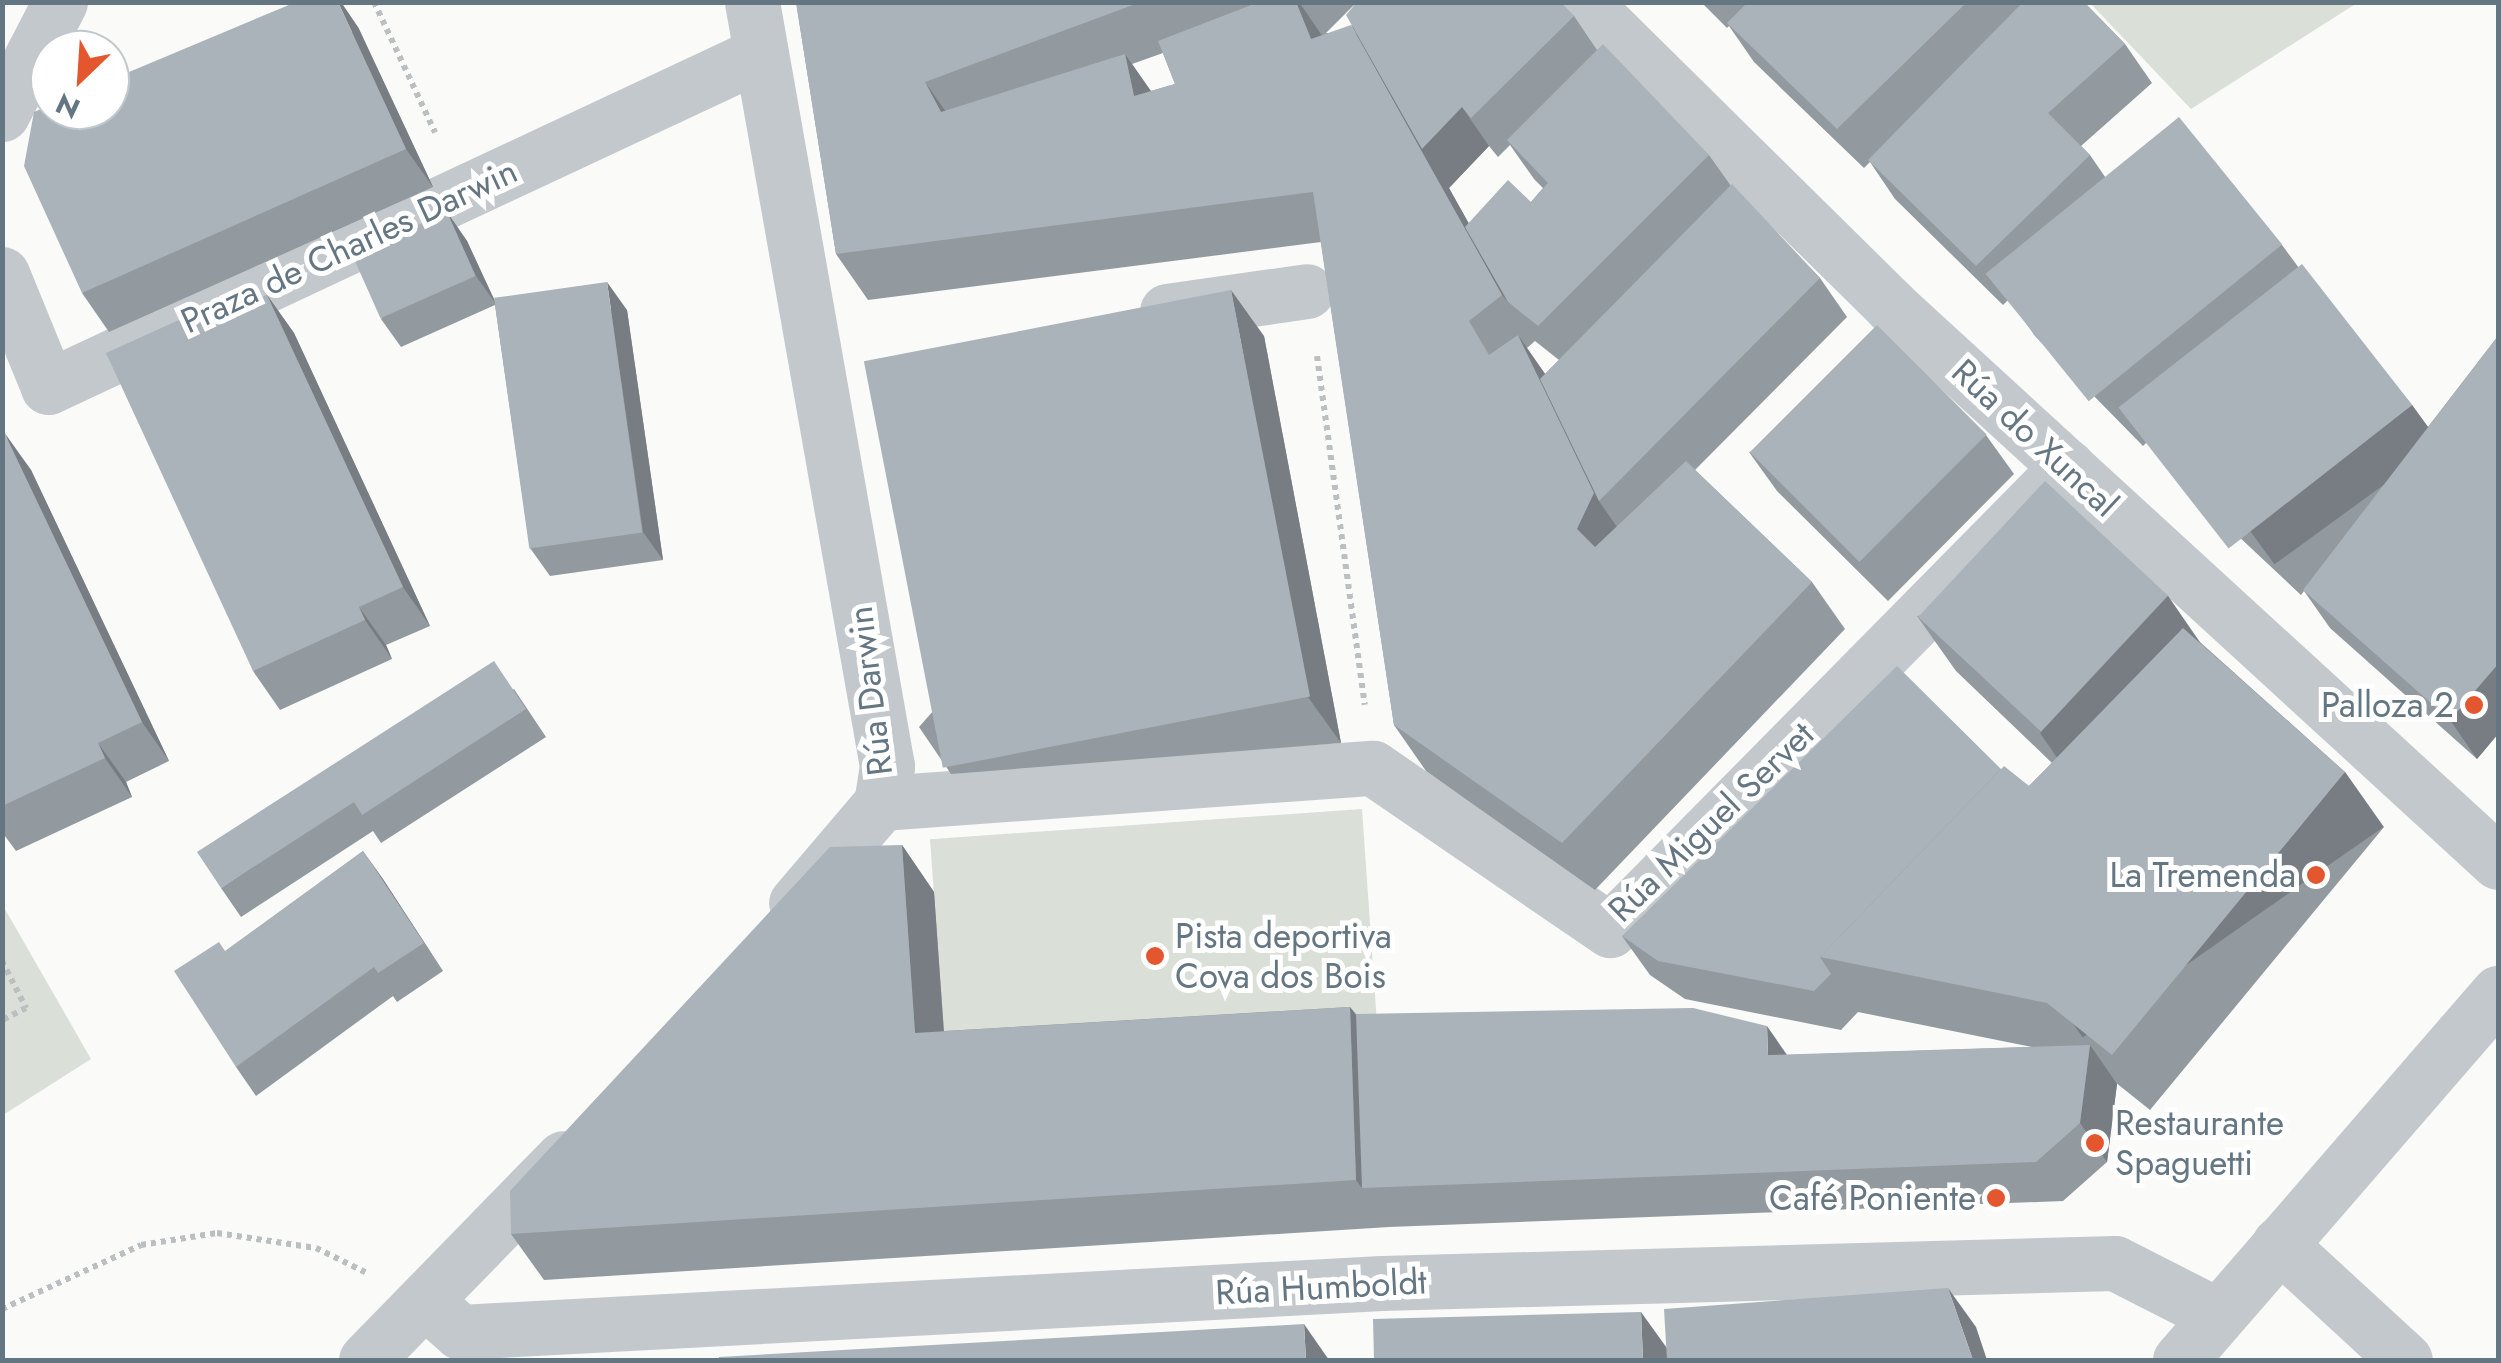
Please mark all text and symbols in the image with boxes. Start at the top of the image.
north arrow [30,30,130,130]
text: N [49,83,87,129]
street label: Praza de Charles Darwin [174,150,524,342]
street label: Rúa do Xuncal [1943,350,2127,526]
street label: Rúa Darwin [839,604,901,778]
place label: Palloza 2 [2321,684,2454,726]
marker: Palloza 2 [2463,694,2485,716]
street label: Rúa Miguel Servet [1600,713,1822,931]
place label: La Tremenda [2109,854,2296,896]
marker: La Tremenda [2305,864,2327,886]
place label: Pista deportiva Cova dos Bois [1175,915,1392,997]
marker: Pista deportiva Cova dos Bois [1144,945,1166,967]
place label: Restaurante Spaguetti [2115,1102,2284,1184]
marker: Restaurante Spaguetti [2084,1132,2106,1154]
place label: Café Poniente [1769,1177,1976,1219]
marker: Café Poniente [1985,1187,2007,1209]
street label: Rúa Humboldt [1214,1260,1428,1314]

